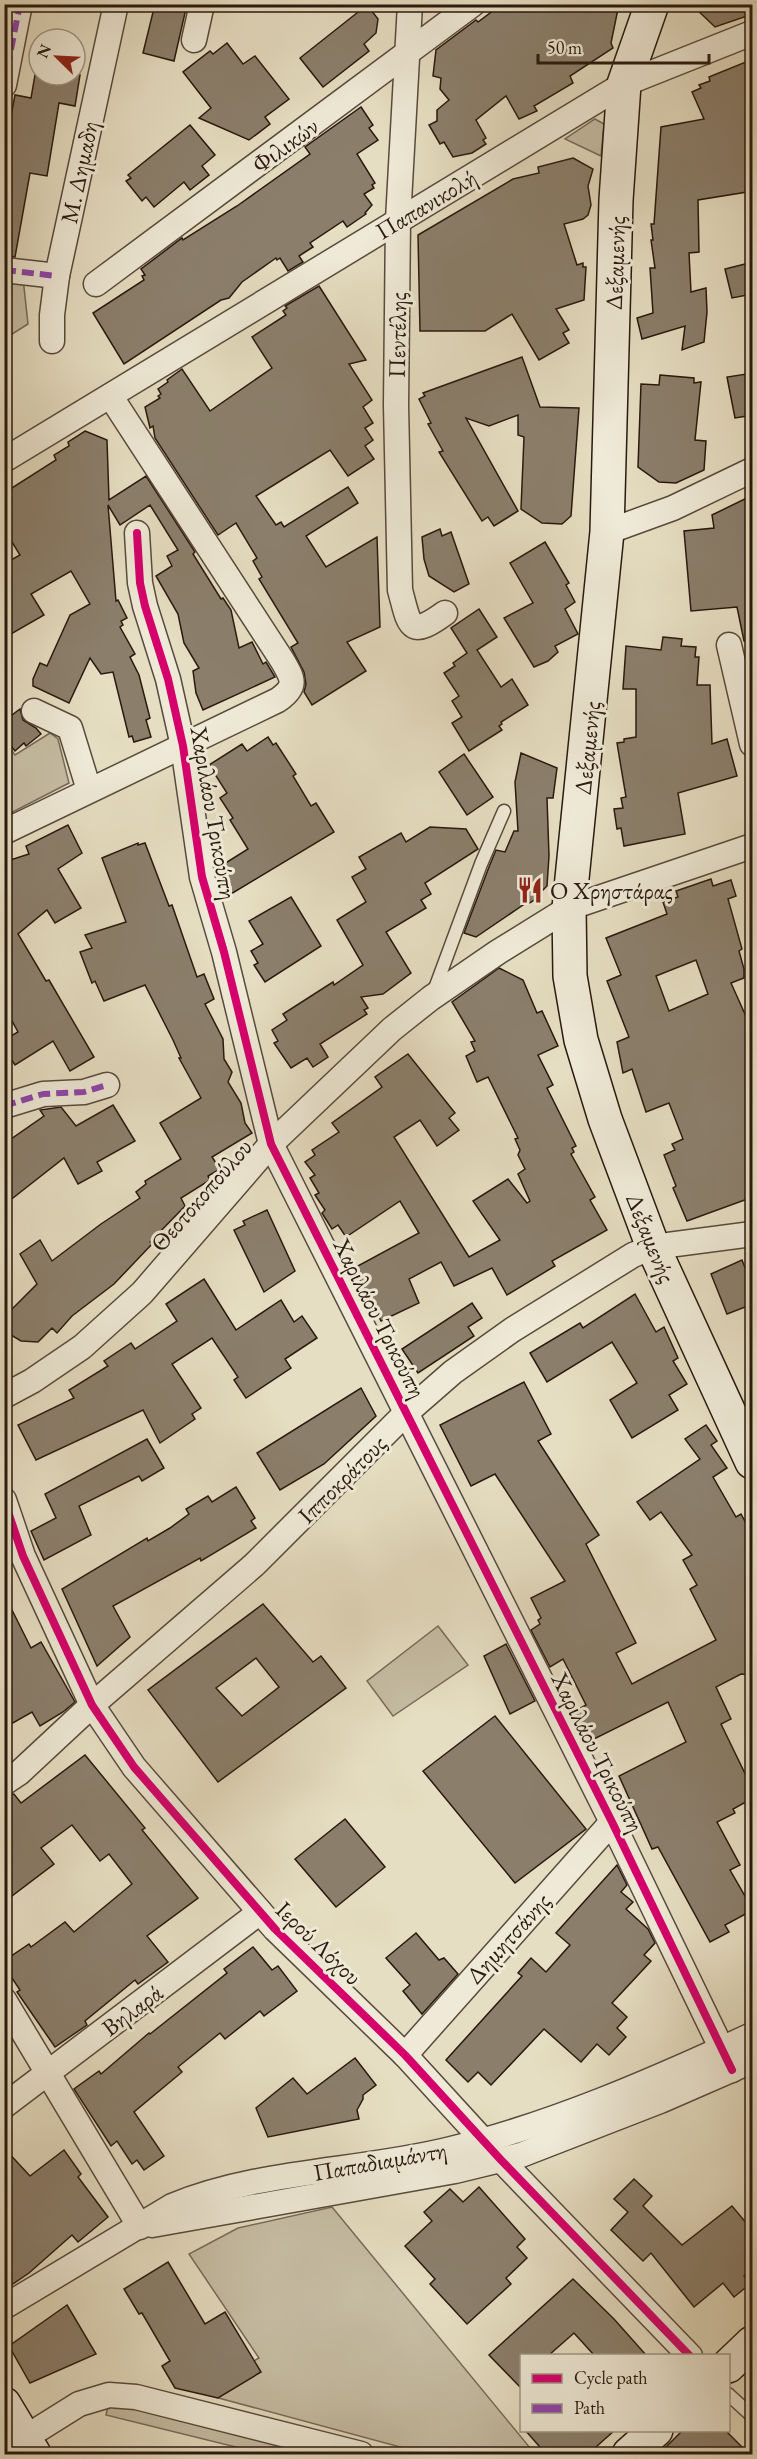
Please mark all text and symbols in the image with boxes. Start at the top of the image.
north arrow [27,27,87,87]
scale bar [538,27,709,65]
text: 50 m [547,36,582,59]
text: N [32,41,56,61]
street label: Φιλικών [246,110,324,180]
street label: Μ. Δημαδη [53,118,105,226]
street label: Παπανικολή [370,162,482,246]
street label: Δεξαμενής [598,215,632,311]
street label: Πεντέλης [381,292,413,378]
street label: Δεξαμενής [567,700,607,796]
street label: Χαριλάου Τρικούπη [183,723,244,902]
restaurant icon: Ο Χρηστάρας [515,875,545,905]
place label: Ο Χρηστάρας [550,875,673,906]
street label: Θεοτοκοπούλου [143,1132,259,1258]
street label: Δεξαμενής [619,1189,683,1287]
street label: Χαριλάου Τρικούπη [326,1232,434,1403]
street label: Ιπποκράτους [291,1428,393,1530]
street label: Χαριλάου Τρικούπη [544,1666,652,1837]
street label: Δημητσάνης [459,1886,557,1990]
street label: Ιερού Λόχου [269,1894,369,1992]
street label: Βηλαρά [95,1977,169,2043]
street label: Παπαδιαμάντη [311,2134,449,2188]
legend [520,2354,730,2432]
text: Cycle path [574,2366,648,2389]
text: Path [574,2396,605,2419]

